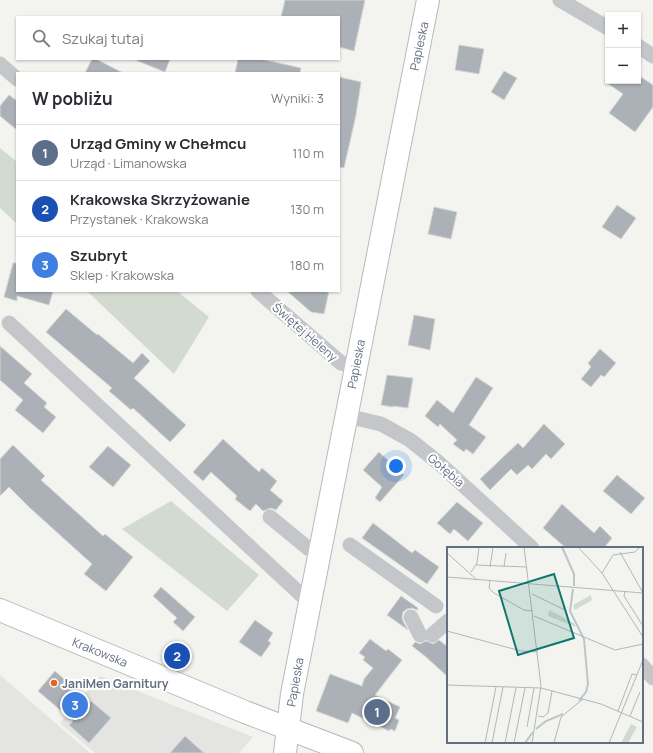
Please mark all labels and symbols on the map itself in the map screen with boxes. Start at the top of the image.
street label: Papieska [406,20,432,72]
street label: Świętej Heleny [269,299,342,366]
street label: Papieska [343,338,369,390]
street label: Gołębia [424,449,468,491]
your location [386,456,406,476]
inset map [447,547,643,743]
street label: Krakowska [70,633,130,671]
pin: 2 [164,641,190,671]
street label: Papieska [282,656,308,708]
place label: JaniMen Garnitury [62,675,169,692]
marker: JaniMen Garnitury [49,678,59,688]
pin: 3 [62,690,88,720]
pin: 1 [364,697,390,727]

